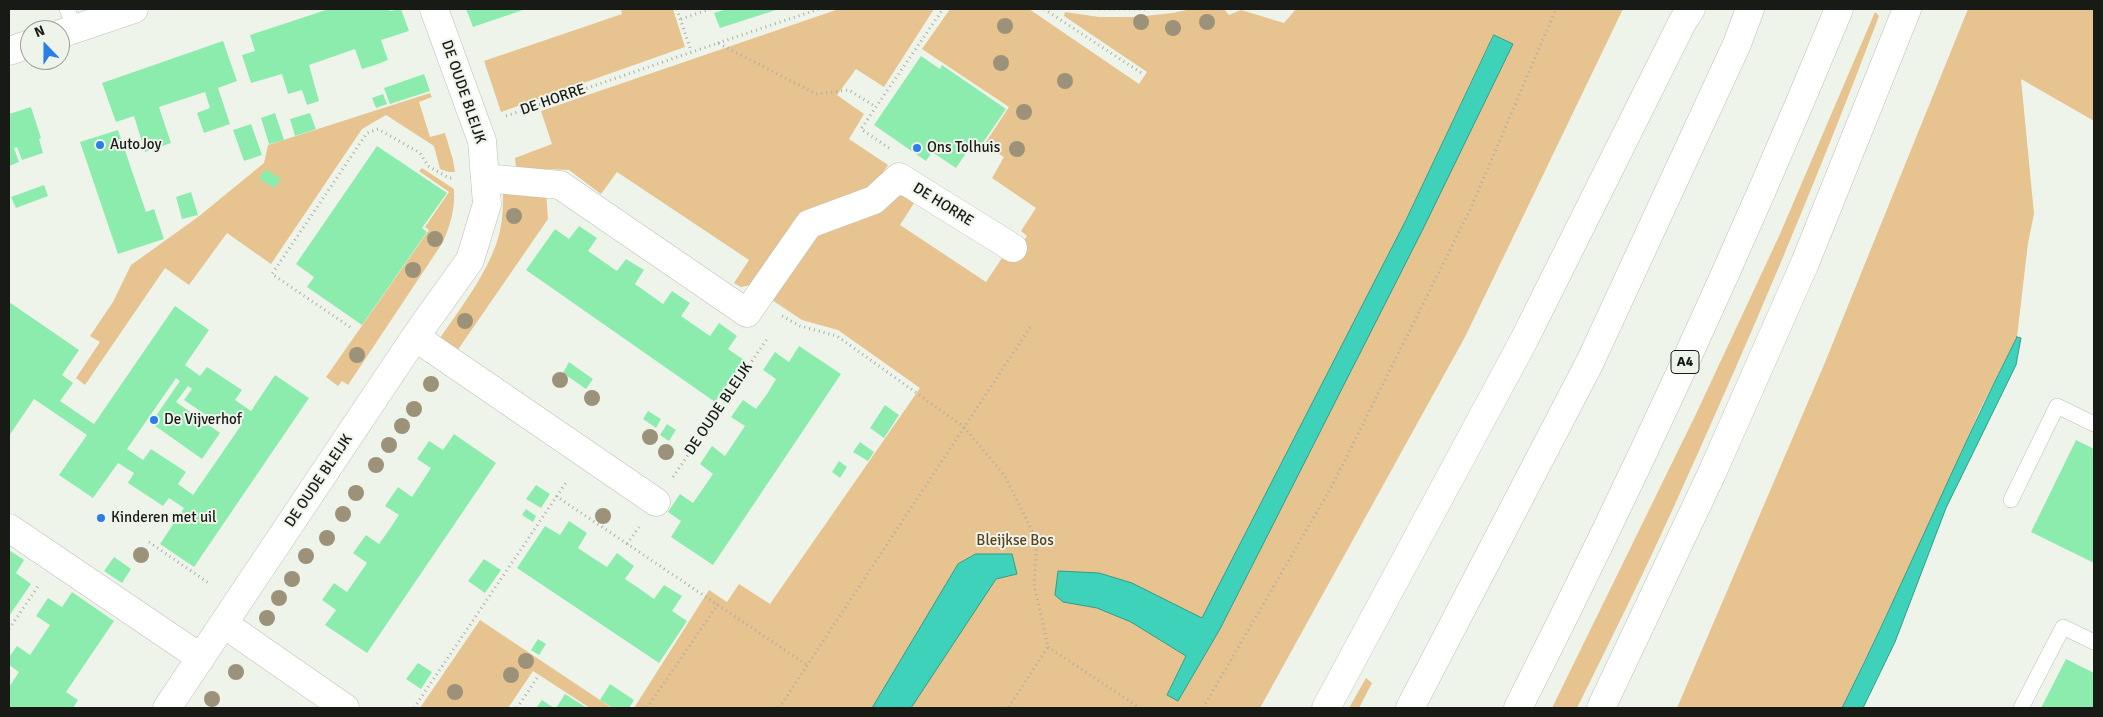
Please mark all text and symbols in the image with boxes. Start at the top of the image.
north arrow [20,20,70,70]
text: N [32,22,47,41]
street label: DE OUDE BLEIJK [437,38,489,146]
street label: DE HORRE [518,80,588,120]
place label: AutoJoy [110,136,161,154]
marker: AutoJoy [94,139,106,151]
place label: Ons Tolhuis [927,139,1000,157]
marker: Ons Tolhuis [911,142,923,154]
street label: DE HORRE [909,179,977,231]
road number: A4 [1671,351,1699,374]
street label: DE OUDE BLEIJK [681,359,757,459]
place label: De Vijverhof [164,411,242,429]
marker: De Vijverhof [148,414,160,426]
street label: DE OUDE BLEIJK [281,431,357,531]
place label: Kinderen met uil [111,509,216,527]
marker: Kinderen met uil [95,512,107,524]
park label: Bleijkse Bos [976,532,1054,550]

